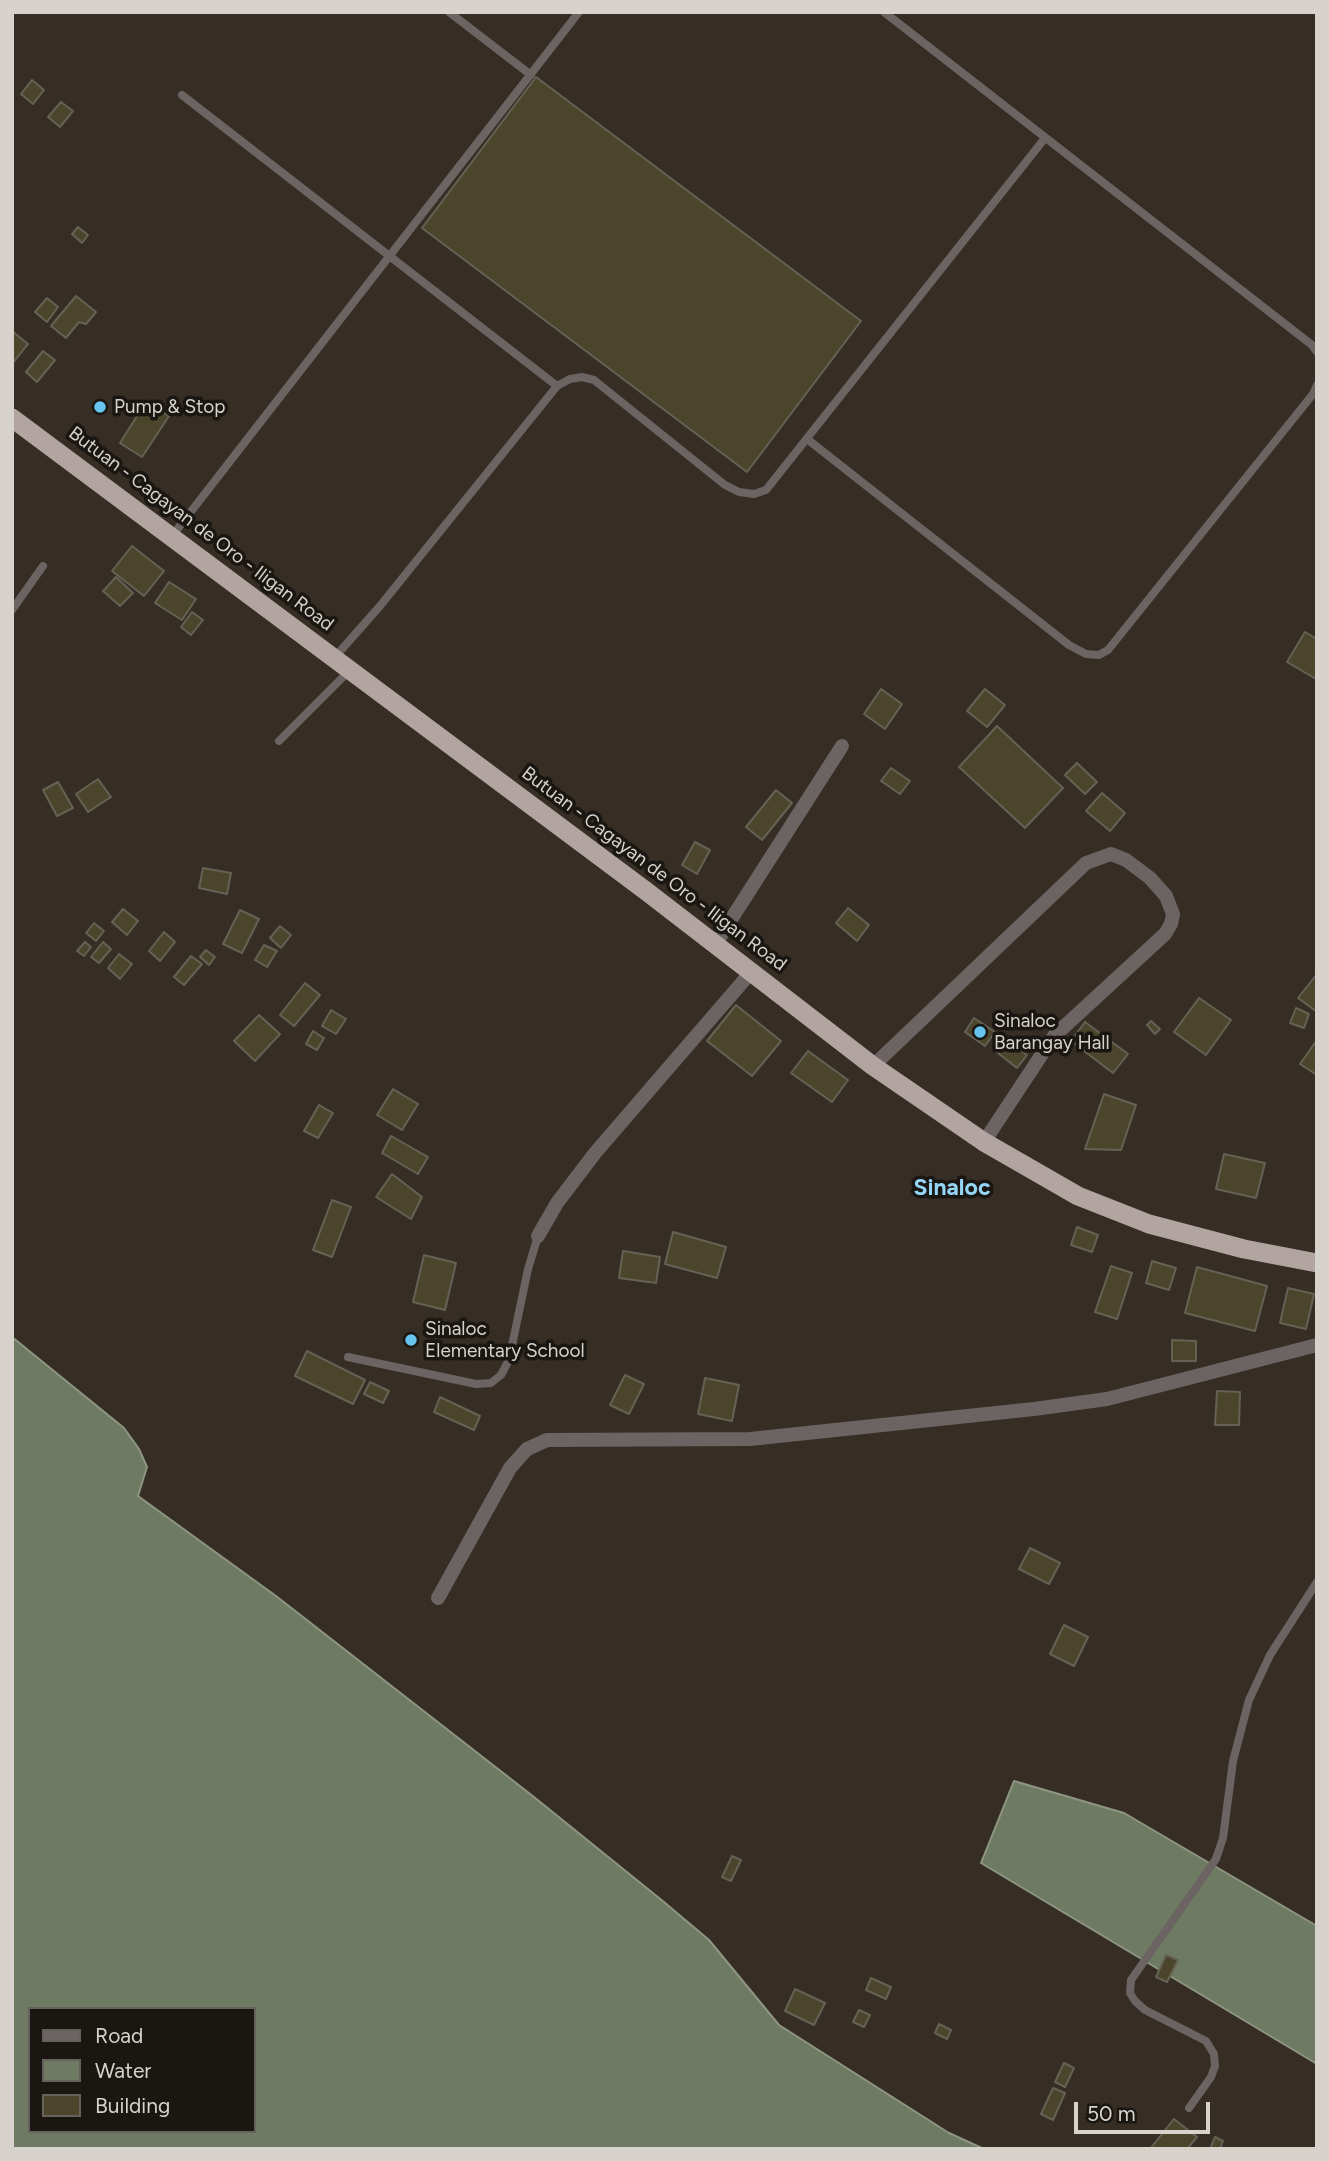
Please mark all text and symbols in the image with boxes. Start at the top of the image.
place label: Pump & Stop [114,396,226,418]
marker: Pump & Stop [92,399,108,415]
street label: Butuan - Cagayan de Oro - Iligan Road [64,422,338,636]
street label: Butuan - Cagayan de Oro - Iligan Road [517,762,791,976]
place label: Sinaloc Barangay Hall [994,1010,1110,1054]
marker: Sinaloc Barangay Hall [972,1024,988,1040]
district label: Sinaloc [914,1174,990,1202]
place label: Sinaloc Elementary School [425,1318,585,1362]
marker: Sinaloc Elementary School [403,1332,419,1348]
legend [28,2007,256,2133]
text: Road [95,2023,143,2048]
text: Water [95,2058,151,2083]
scale bar [1077,2088,1214,2132]
text: Building [95,2093,170,2118]
text: 50 m [1087,2101,1136,2126]

